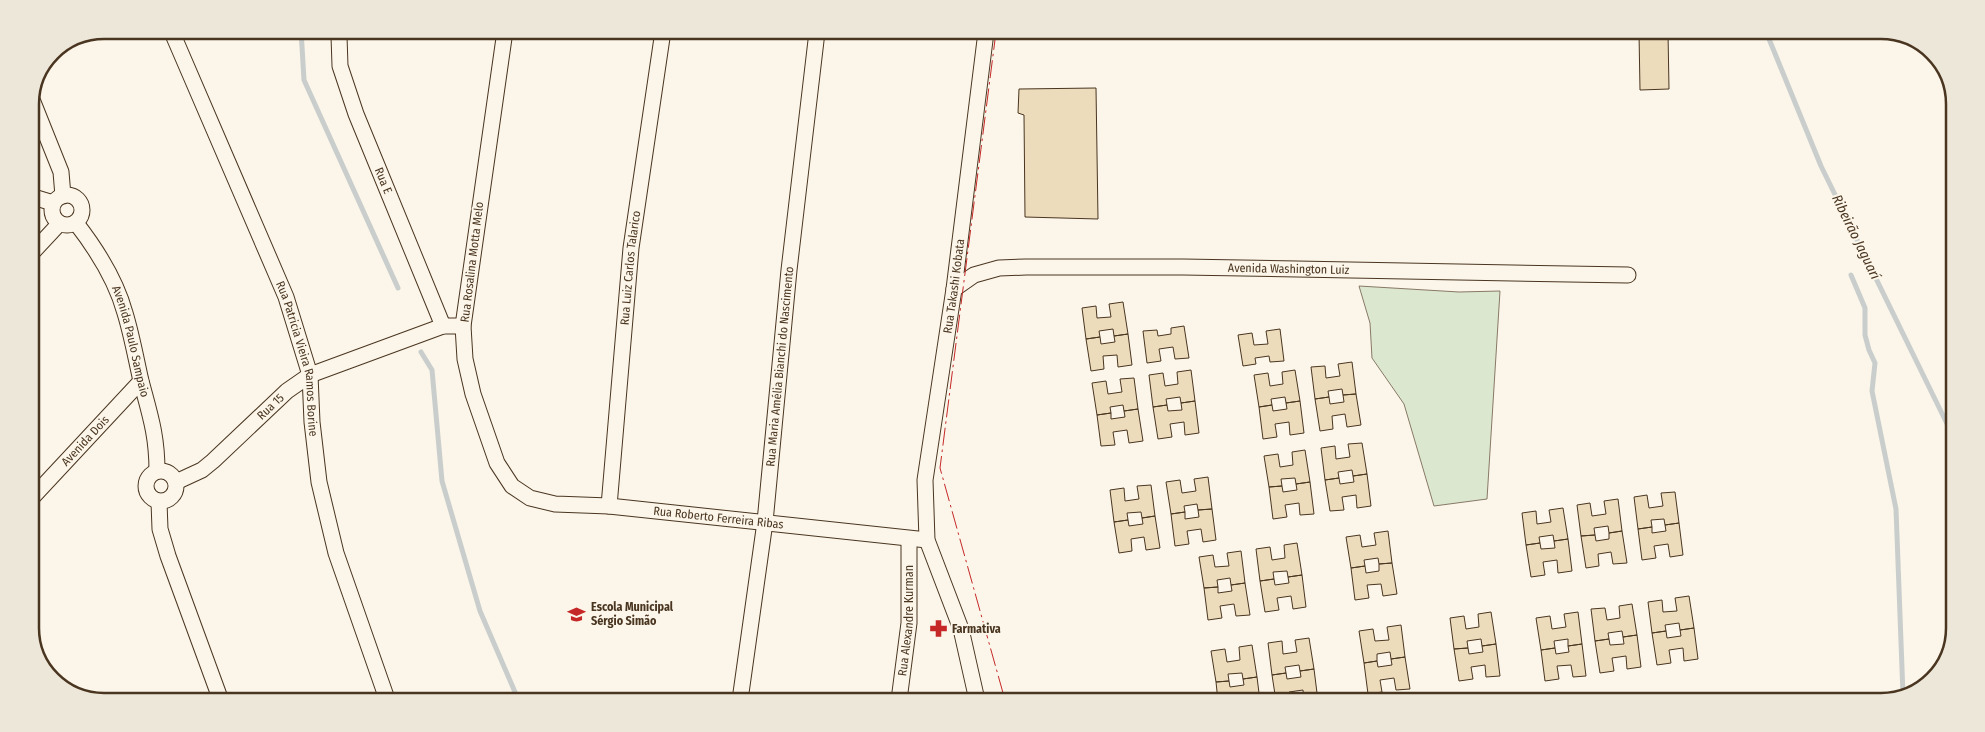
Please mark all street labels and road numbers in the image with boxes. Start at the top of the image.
street label: Rua E [372,165,395,196]
street label: Rua Rosalina Motta Melo [458,201,486,323]
street label: Rua Luiz Carlos Talarico [617,210,643,326]
street label: Rua Takashi Kobata [940,238,967,334]
street label: Avenida Washington Luiz [1228,261,1350,277]
street label: Rua Maria Amélia Bianchi do Nascimento [763,266,796,467]
street label: Rua Patricia Vieira Ramos Borine [273,279,321,437]
street label: Avenida Paulo Sampaio [109,283,152,399]
street label: Rua 15 [254,390,287,423]
street label: Avenida Dois [58,413,112,469]
street label: Rua Roberto Ferreira Ribas [653,504,784,532]
street label: Rua Alexandre Kurman [895,565,916,677]

